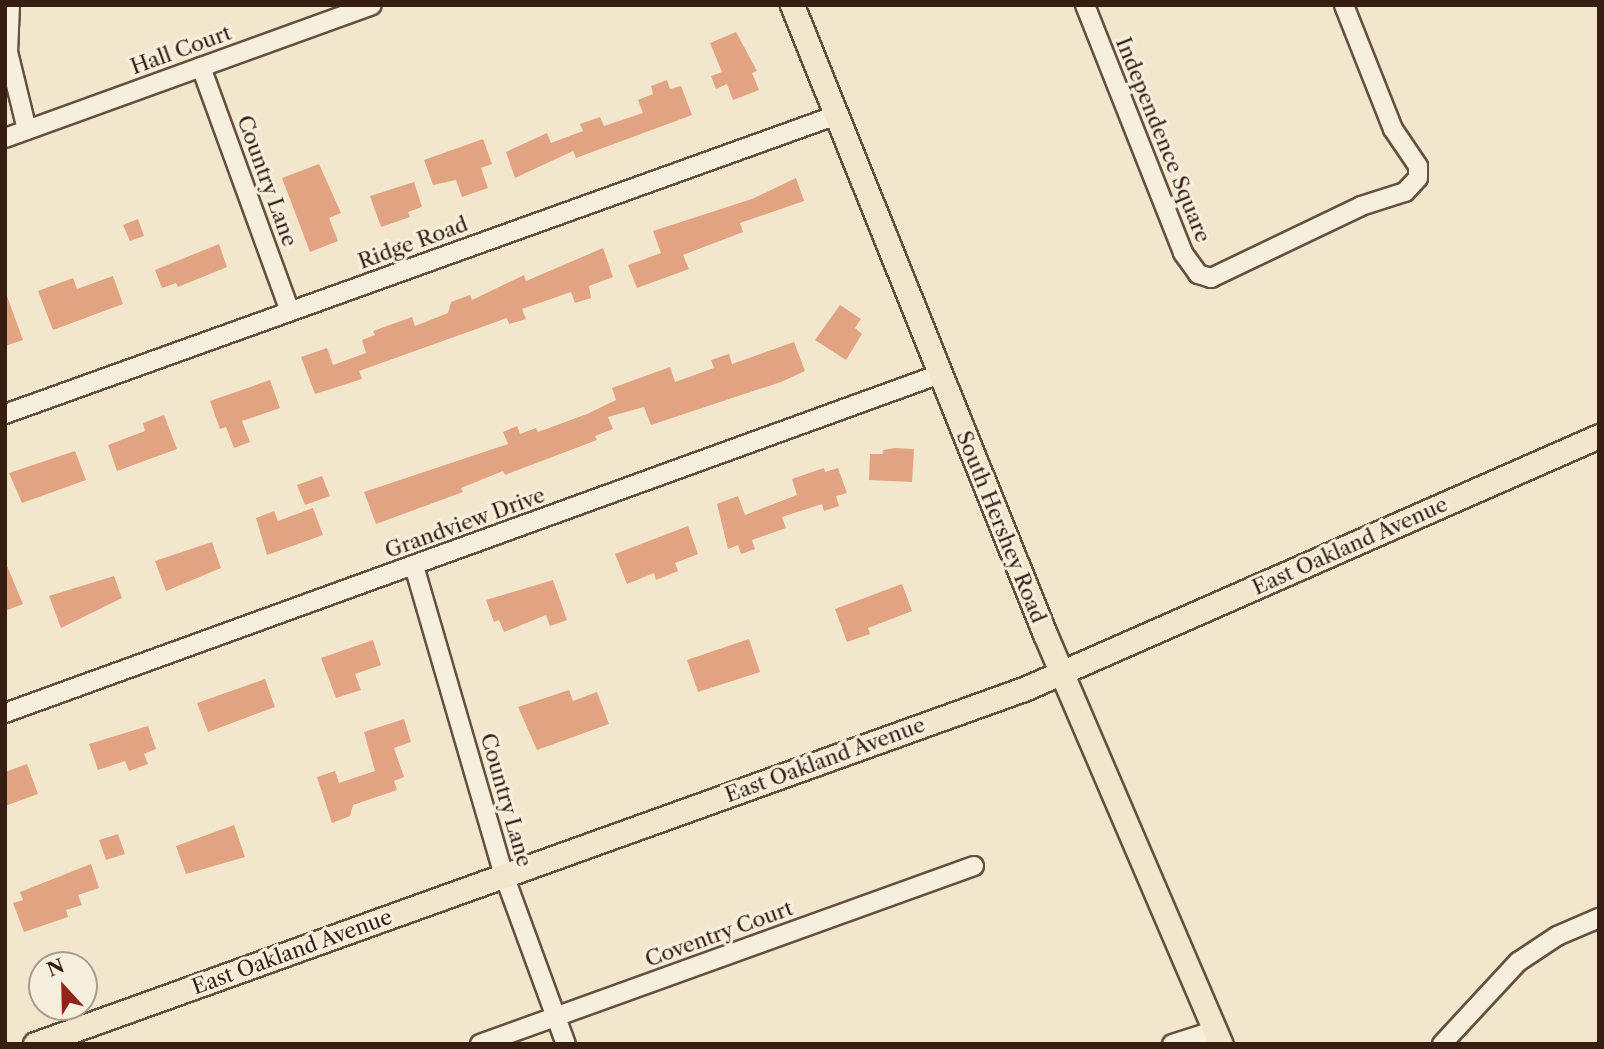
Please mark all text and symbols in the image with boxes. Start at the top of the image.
street label: Hall Court [127,20,235,80]
street label: Independence Square [1110,34,1216,246]
street label: Country Lane [231,112,303,250]
street label: Ridge Road [355,212,471,274]
street label: South Hershey Road [951,427,1051,627]
street label: Grandview Drive [381,482,549,564]
street label: East Oakland Avenue [1248,491,1452,601]
street label: East Oakland Avenue [721,712,929,808]
street label: Country Lane [475,730,537,870]
street label: Coventry Court [641,895,797,973]
street label: East Oakland Avenue [188,904,396,1000]
north arrow [28,951,98,1021]
text: N [44,954,68,982]

